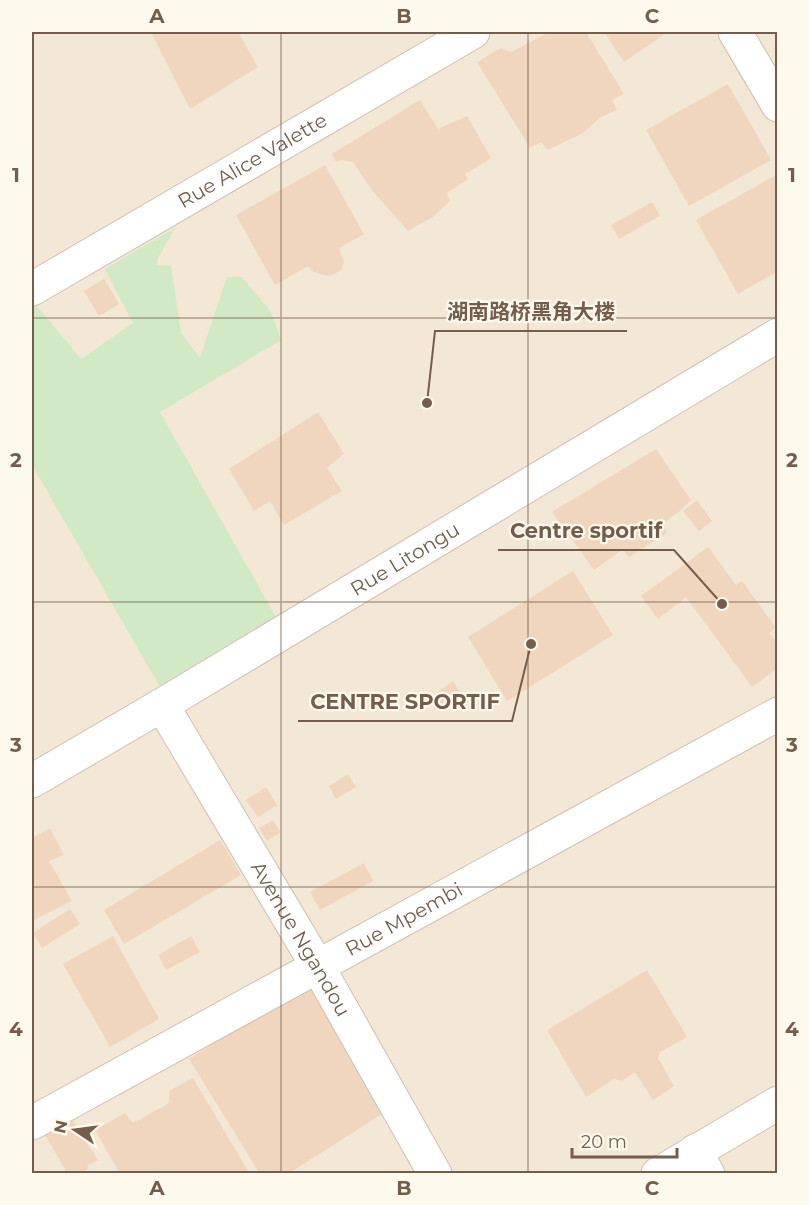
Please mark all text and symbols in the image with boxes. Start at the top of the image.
text: A [148,4,165,28]
text: B [396,4,412,28]
text: C [645,4,660,28]
street label: Rue Alice Valette [173,108,331,213]
text: 1 [12,163,20,187]
text: 1 [788,163,796,187]
callout: 湖南路桥黑角大楼 [435,292,627,331]
text: 湖南路桥黑角大楼 [447,299,615,324]
text: 2 [10,448,22,472]
text: 2 [786,448,798,472]
callout: Centre sportif [498,511,674,550]
street label: Rue Litongu [346,517,464,601]
text: Centre sportif [510,518,663,543]
callout: CENTRE SPORTIF [298,682,512,721]
text: CENTRE SPORTIF [310,689,500,714]
text: 3 [9,733,22,757]
text: 3 [785,733,798,757]
street label: Avenue Ngandou [246,857,355,1021]
street label: Rue Mpembi [341,877,467,961]
text: 4 [9,1017,23,1041]
text: 4 [785,1017,799,1041]
north arrow [45,1100,105,1160]
text: N [50,1118,72,1135]
scale bar [572,1121,677,1159]
text: 20 m [581,1131,627,1153]
text: A [148,1176,165,1200]
text: B [396,1176,412,1200]
text: C [645,1176,660,1200]

